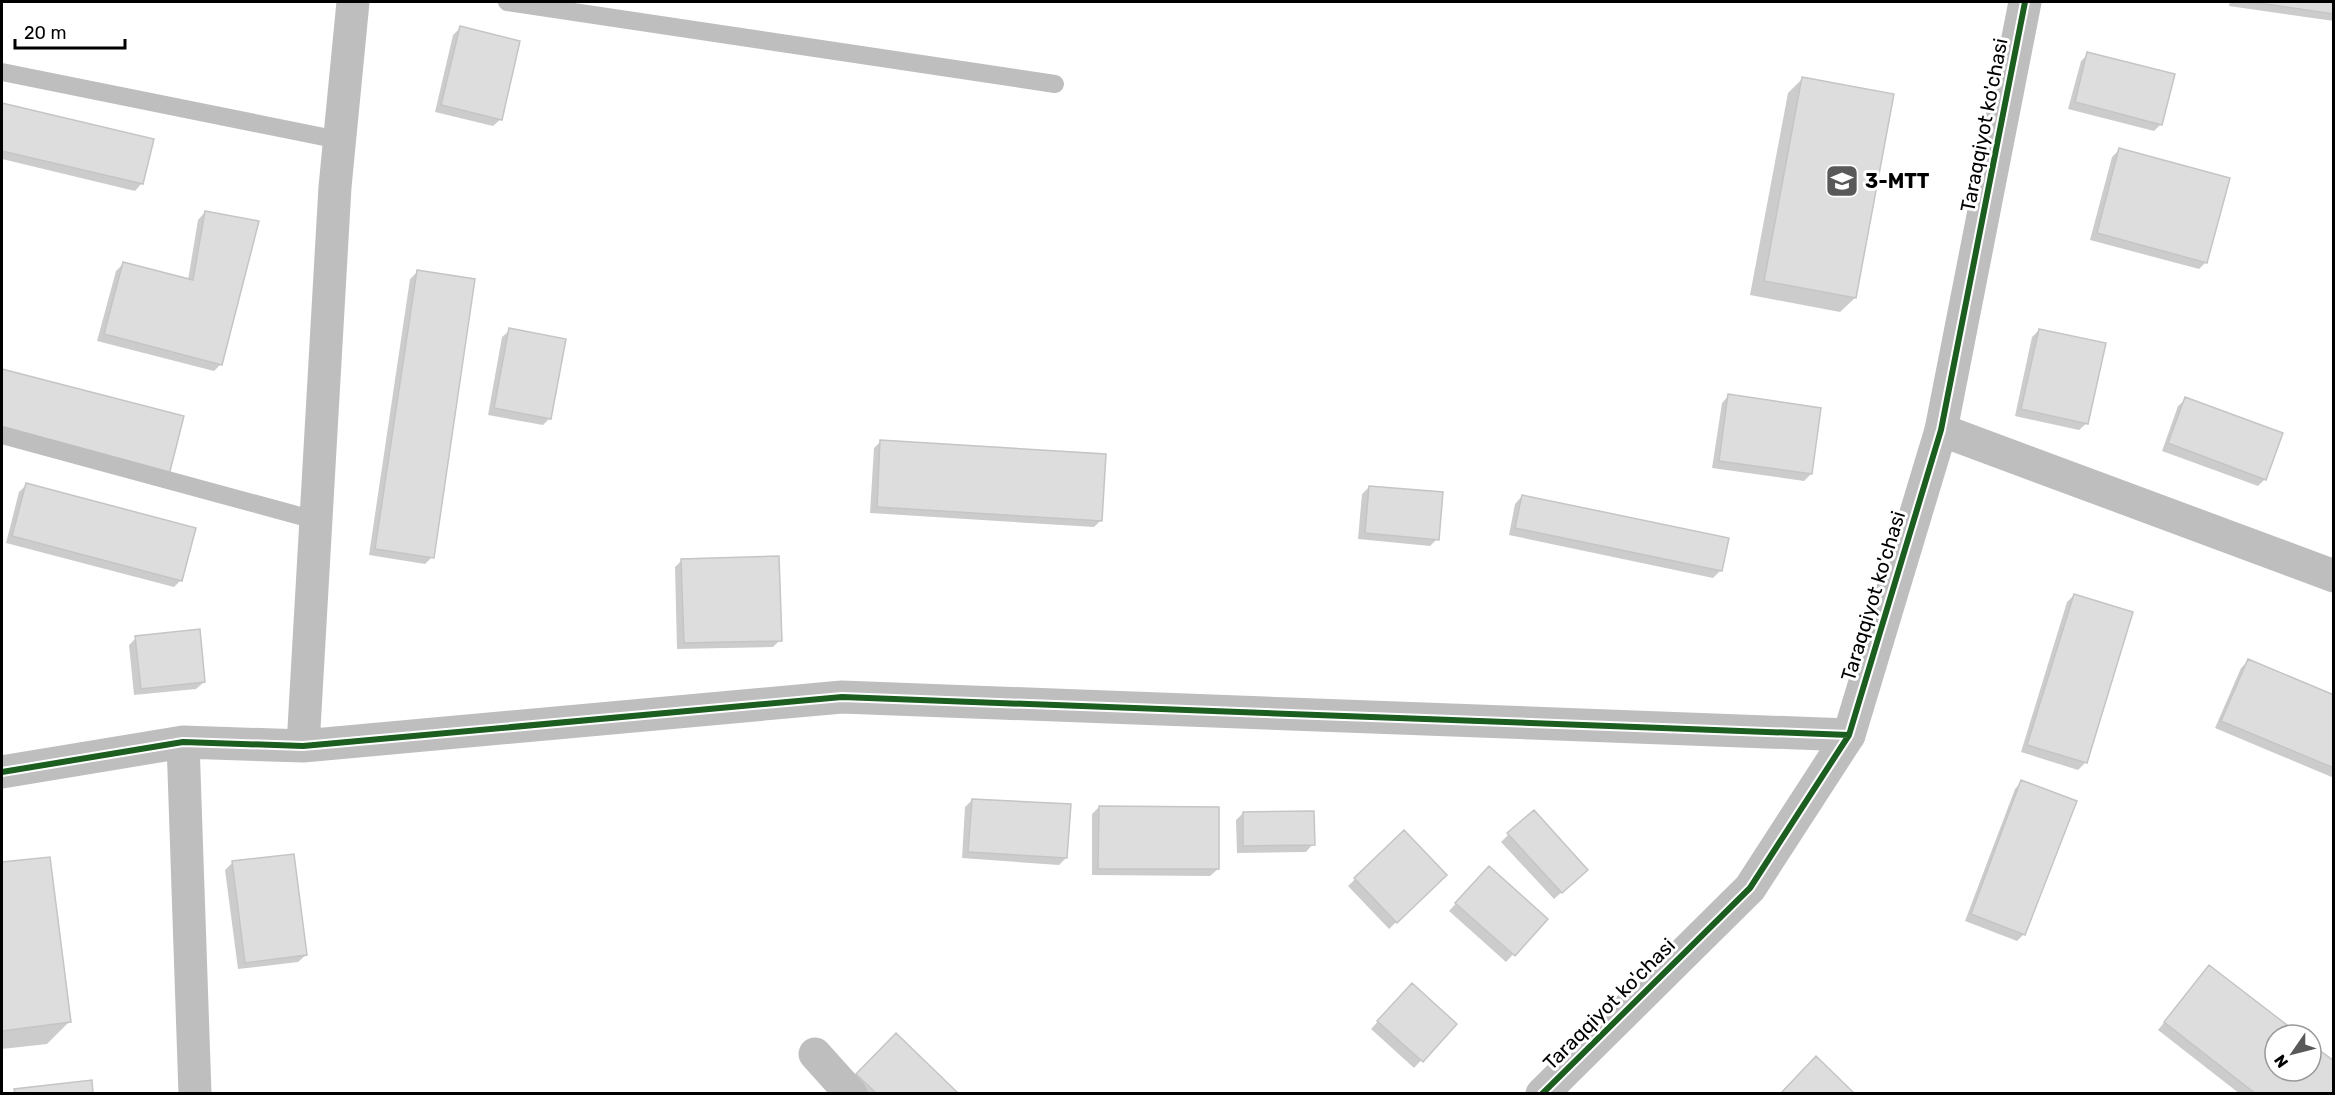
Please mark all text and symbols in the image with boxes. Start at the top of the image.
scale bar [15,12,124,50]
text: 20 m [24,22,66,44]
street label: Taraqqiyot ko'chasi [1955,36,2013,214]
school or university icon: 3-MTT [1824,163,1860,199]
place label: 3-MTT [1865,169,1930,193]
street label: Taraqqiyot ko'chasi [1836,508,1910,684]
street label: Taraqqiyot ko'chasi [1538,933,1680,1075]
north arrow [2263,1023,2323,1083]
text: N [2270,1051,2292,1071]

